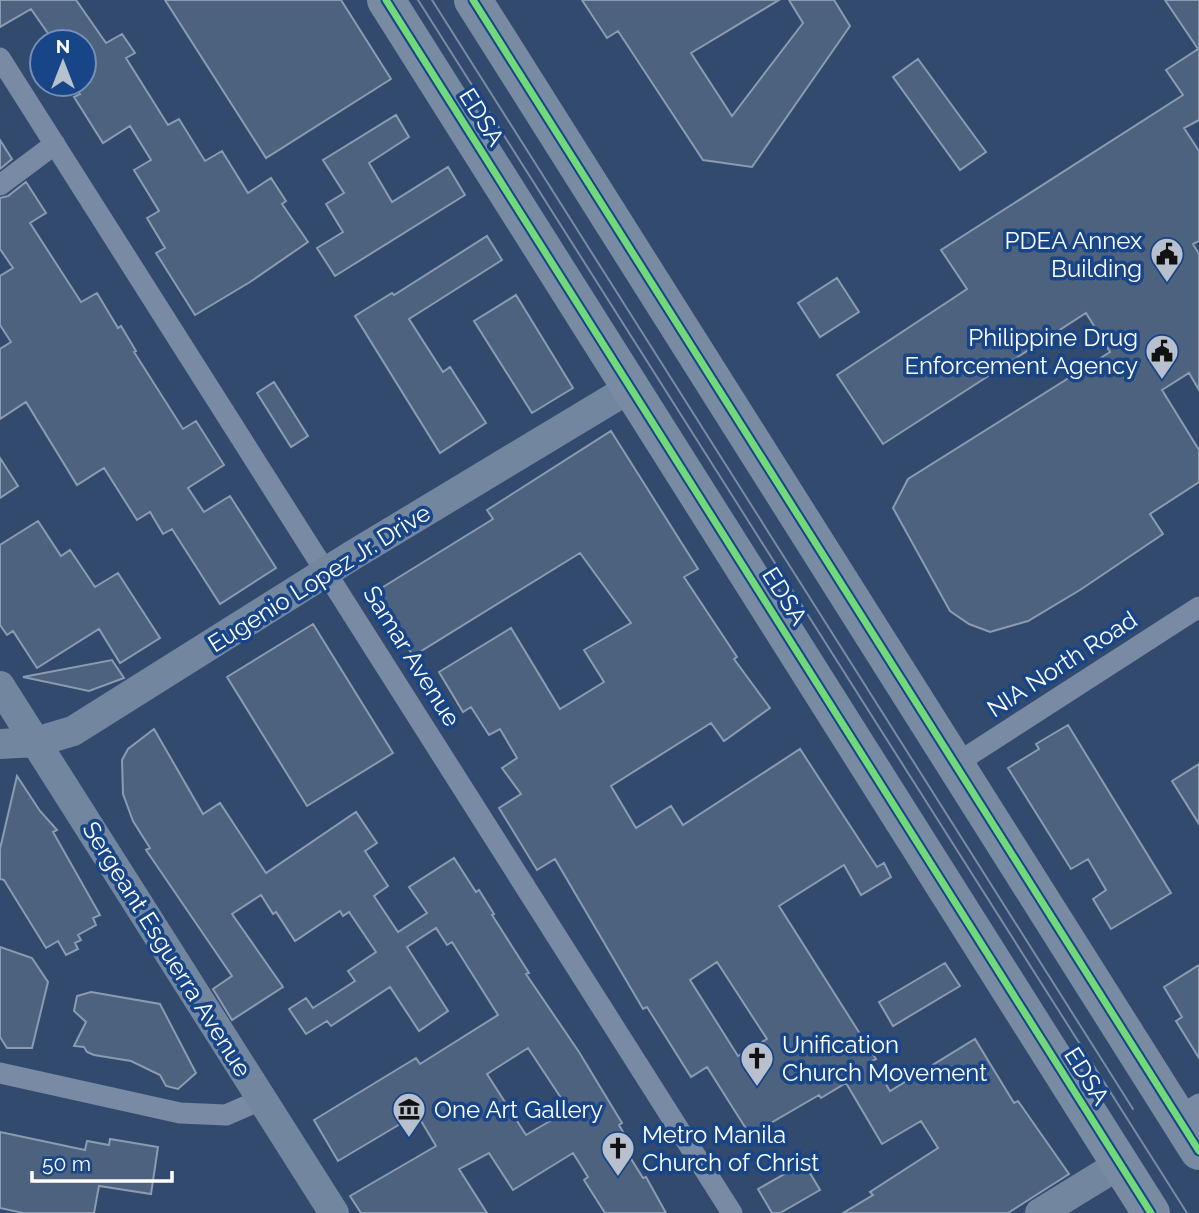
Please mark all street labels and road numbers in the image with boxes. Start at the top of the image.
street label: EDSA [453,83,511,151]
street label: Eugenio Lopez Jr. Drive [202,498,436,658]
street label: EDSA [756,562,814,630]
street label: Samar Avenue [357,580,467,732]
street label: NIA North Road [982,605,1142,723]
street label: Sergeant Esguerra Avenue [76,816,258,1082]
street label: EDSA [1058,1042,1116,1110]

